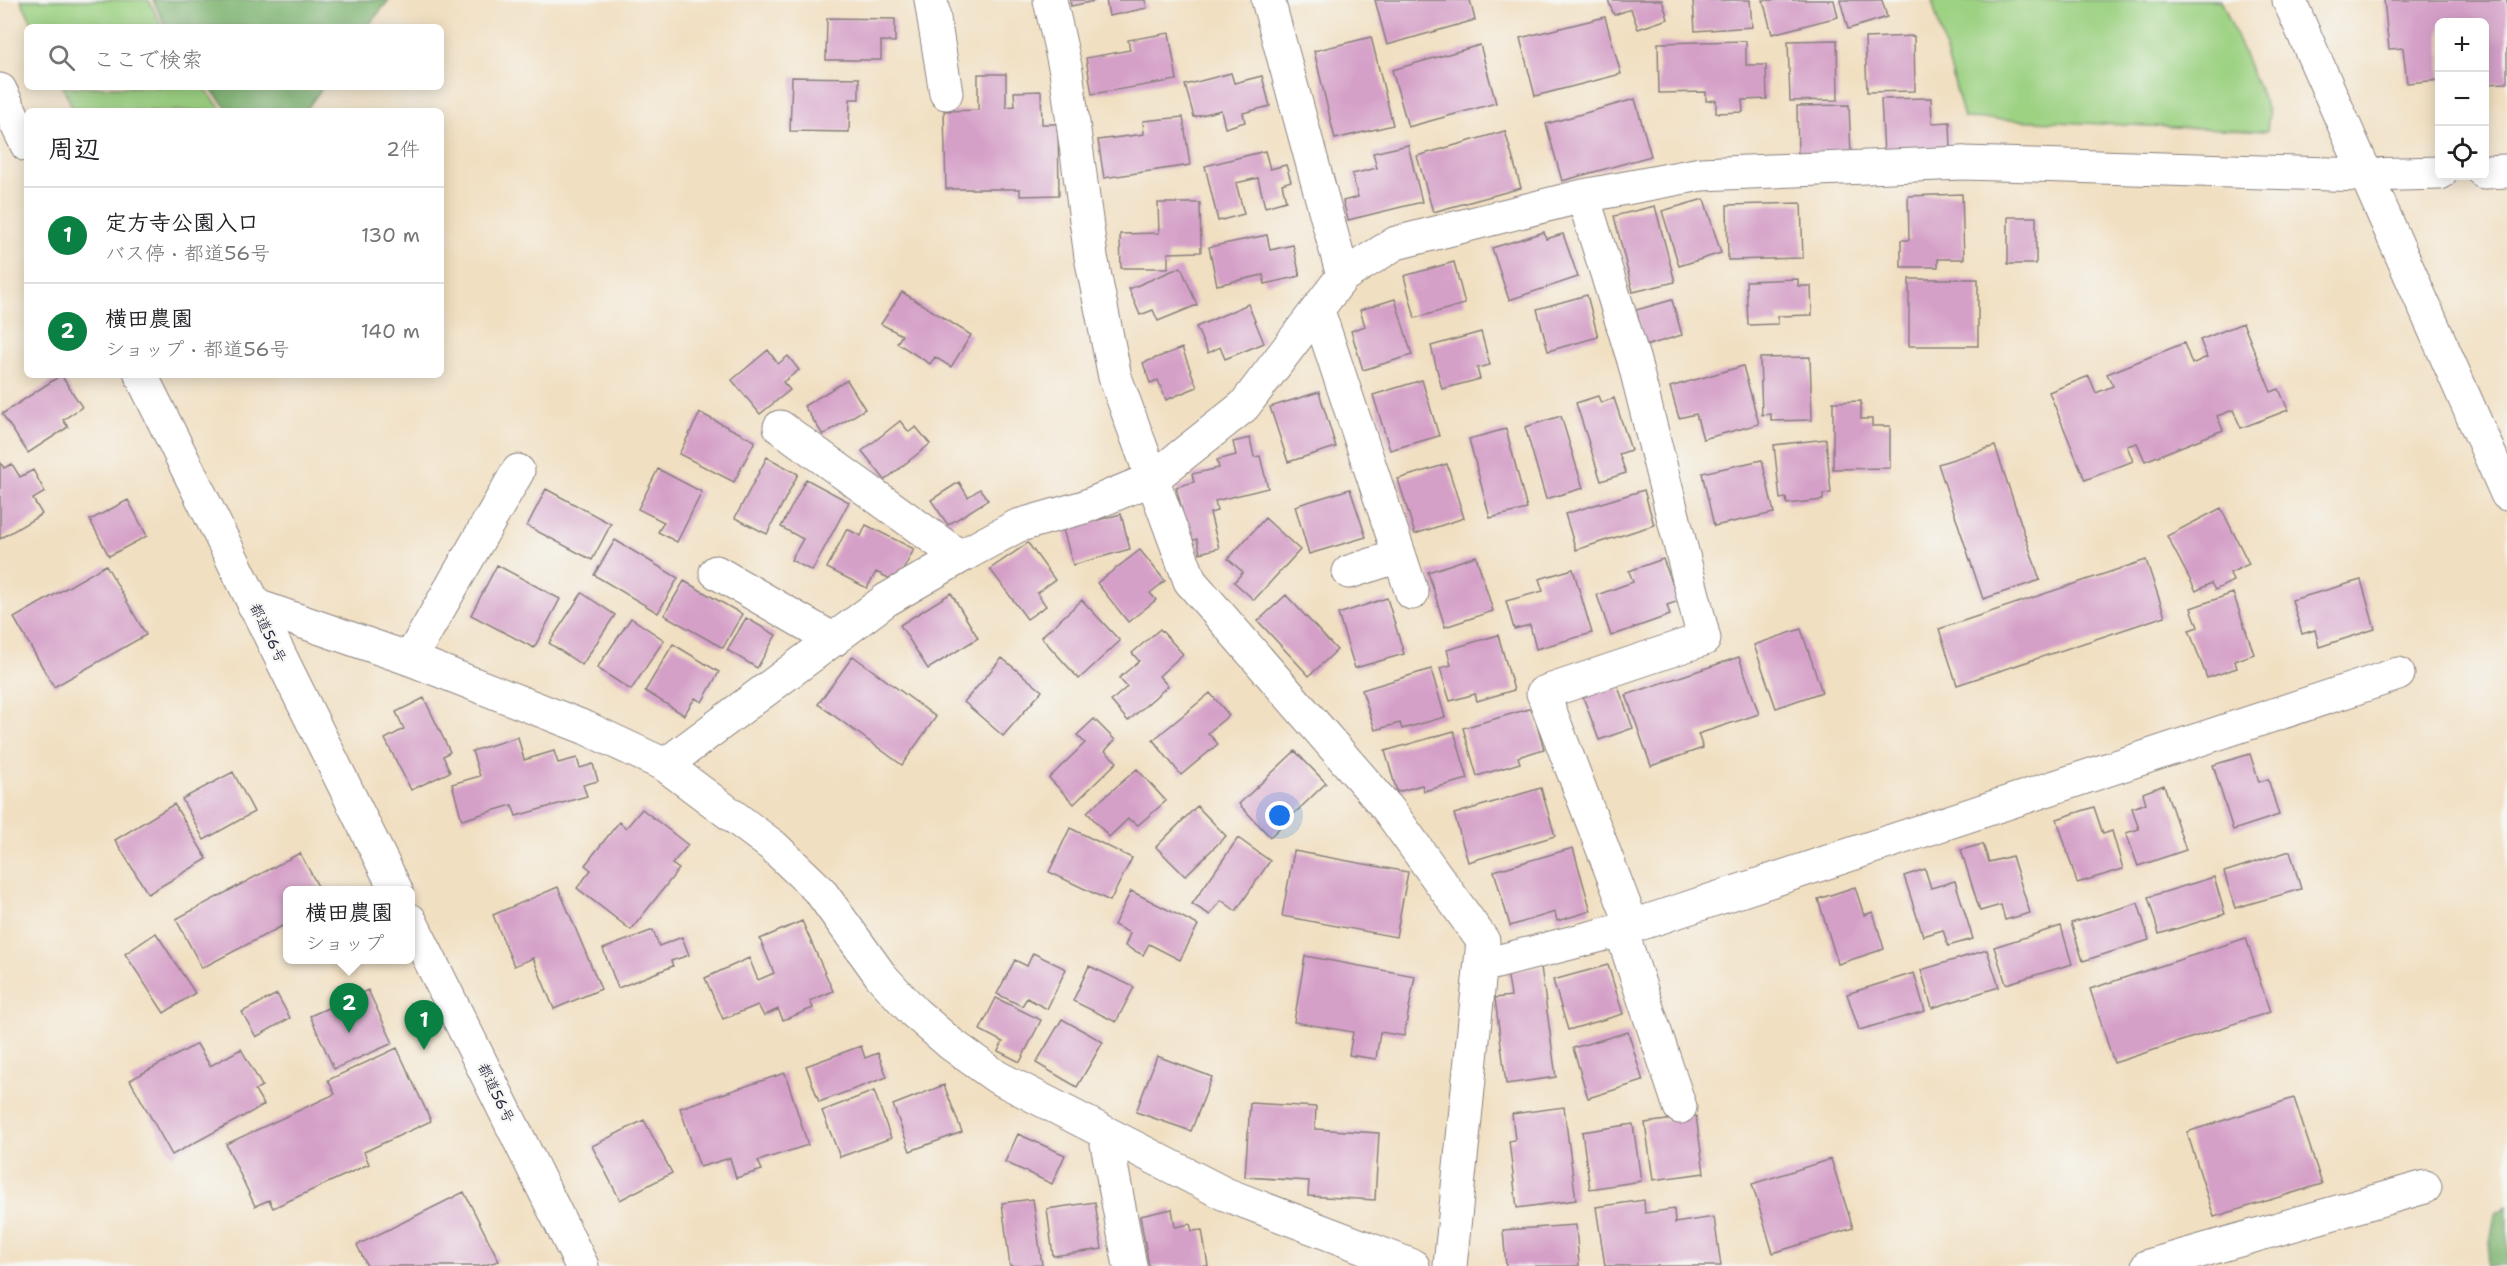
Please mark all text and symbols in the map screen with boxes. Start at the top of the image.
map controls [2435,18,2489,180]
button: + [2435,18,2489,72]
search box [24,24,444,90]
icon: search [45,41,78,74]
text: ここで検索 [93,45,203,74]
button: − [2435,72,2489,126]
button: locate [2435,126,2489,180]
text: 周辺 [48,131,100,166]
text: 2件 [386,136,420,162]
text: 定方寺公園入口 [105,208,259,237]
text: 1 [63,222,72,248]
text: 130 m [361,222,420,248]
text: バス停 · 都道56号 [105,240,270,266]
text: 横田農園 [105,304,193,333]
text: 2 [61,318,75,344]
text: 140 m [361,318,420,344]
text: ショップ · 都道56号 [105,336,289,362]
street label: 都道56号 [245,600,291,666]
your location [1265,801,1294,830]
popup [283,886,415,964]
text: 横田農園 [305,898,393,927]
text: ショップ [305,930,384,956]
pin: 2 [330,984,368,1033]
pin: 1 [404,1000,444,1050]
street label: 都道56号 [473,1060,519,1126]

